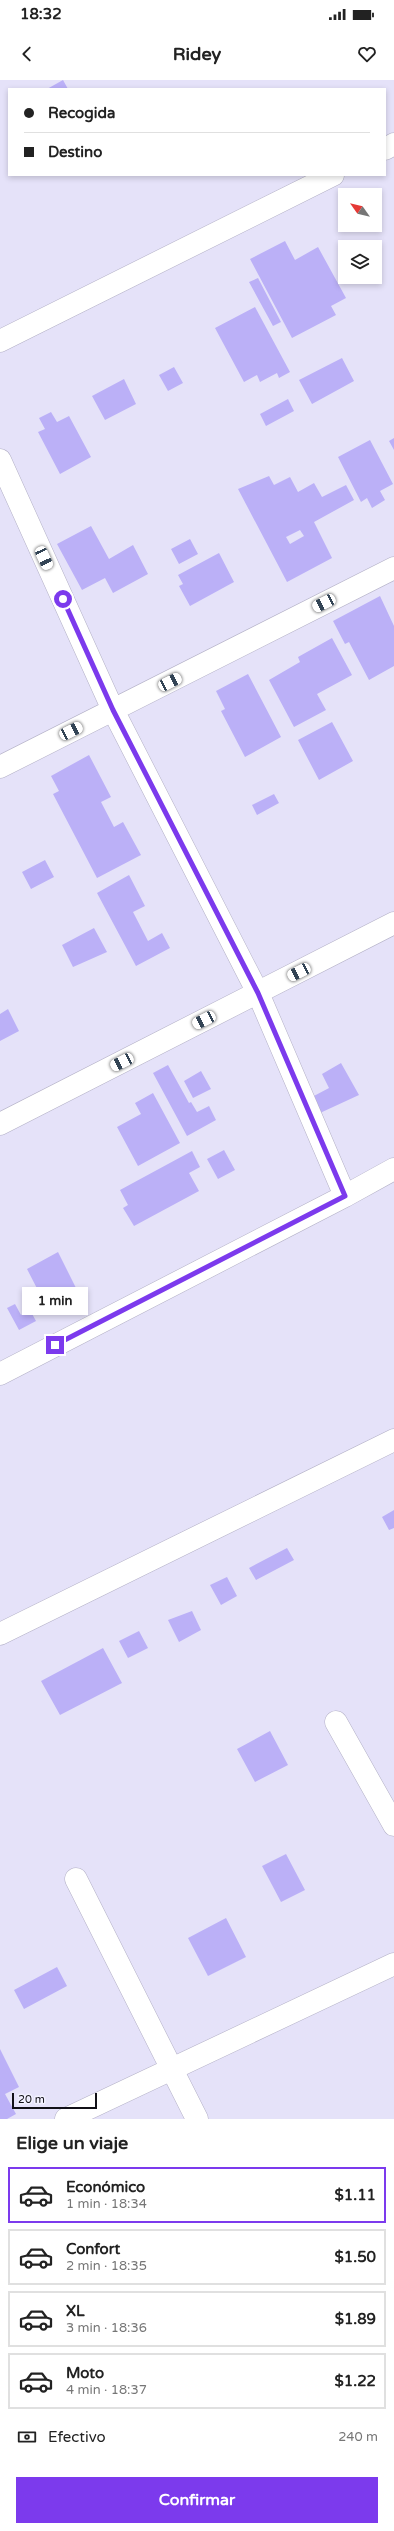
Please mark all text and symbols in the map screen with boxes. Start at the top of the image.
text: 18:32 [20,5,62,23]
icon: back [16,43,38,65]
text: Ridey [173,43,221,65]
icon: heart [356,43,378,65]
text: Recogida [48,104,115,122]
text: Destino [48,143,102,161]
north arrow [338,188,382,232]
map controls [338,188,382,284]
button: layers [338,240,382,284]
car [33,545,55,571]
route start [54,590,72,608]
car [311,592,337,614]
car [157,671,183,693]
car [58,720,84,742]
car [286,961,312,983]
car [191,1009,217,1031]
car [109,1051,135,1073]
callout: 1 min [22,1287,88,1315]
text: 1 min [38,1293,72,1309]
route end [46,1336,64,1354]
scale bar [12,2091,97,2110]
text: 20 m [18,2093,45,2106]
text: Elige un viaje [16,2132,128,2154]
icon: car [18,2177,54,2213]
text: Económico [66,2178,145,2196]
text: $1.11 [335,2186,376,2204]
text: 1 min · 18:34 [66,2196,147,2212]
icon: car [18,2239,54,2275]
text: Confort [66,2240,120,2258]
text: $1.50 [335,2248,376,2266]
text: 2 min · 18:35 [66,2258,147,2274]
icon: car [18,2301,54,2337]
text: XL [66,2302,85,2320]
text: $1.89 [335,2310,376,2328]
text: 3 min · 18:36 [66,2320,147,2336]
icon: car [18,2363,54,2399]
text: Moto [66,2364,104,2382]
text: $1.22 [335,2372,376,2390]
text: 4 min · 18:37 [66,2382,147,2398]
icon: cash [16,2426,38,2448]
text: Efectivo [48,2428,106,2446]
text: 240 m [338,2429,378,2445]
button: Confirmar [16,2477,378,2523]

